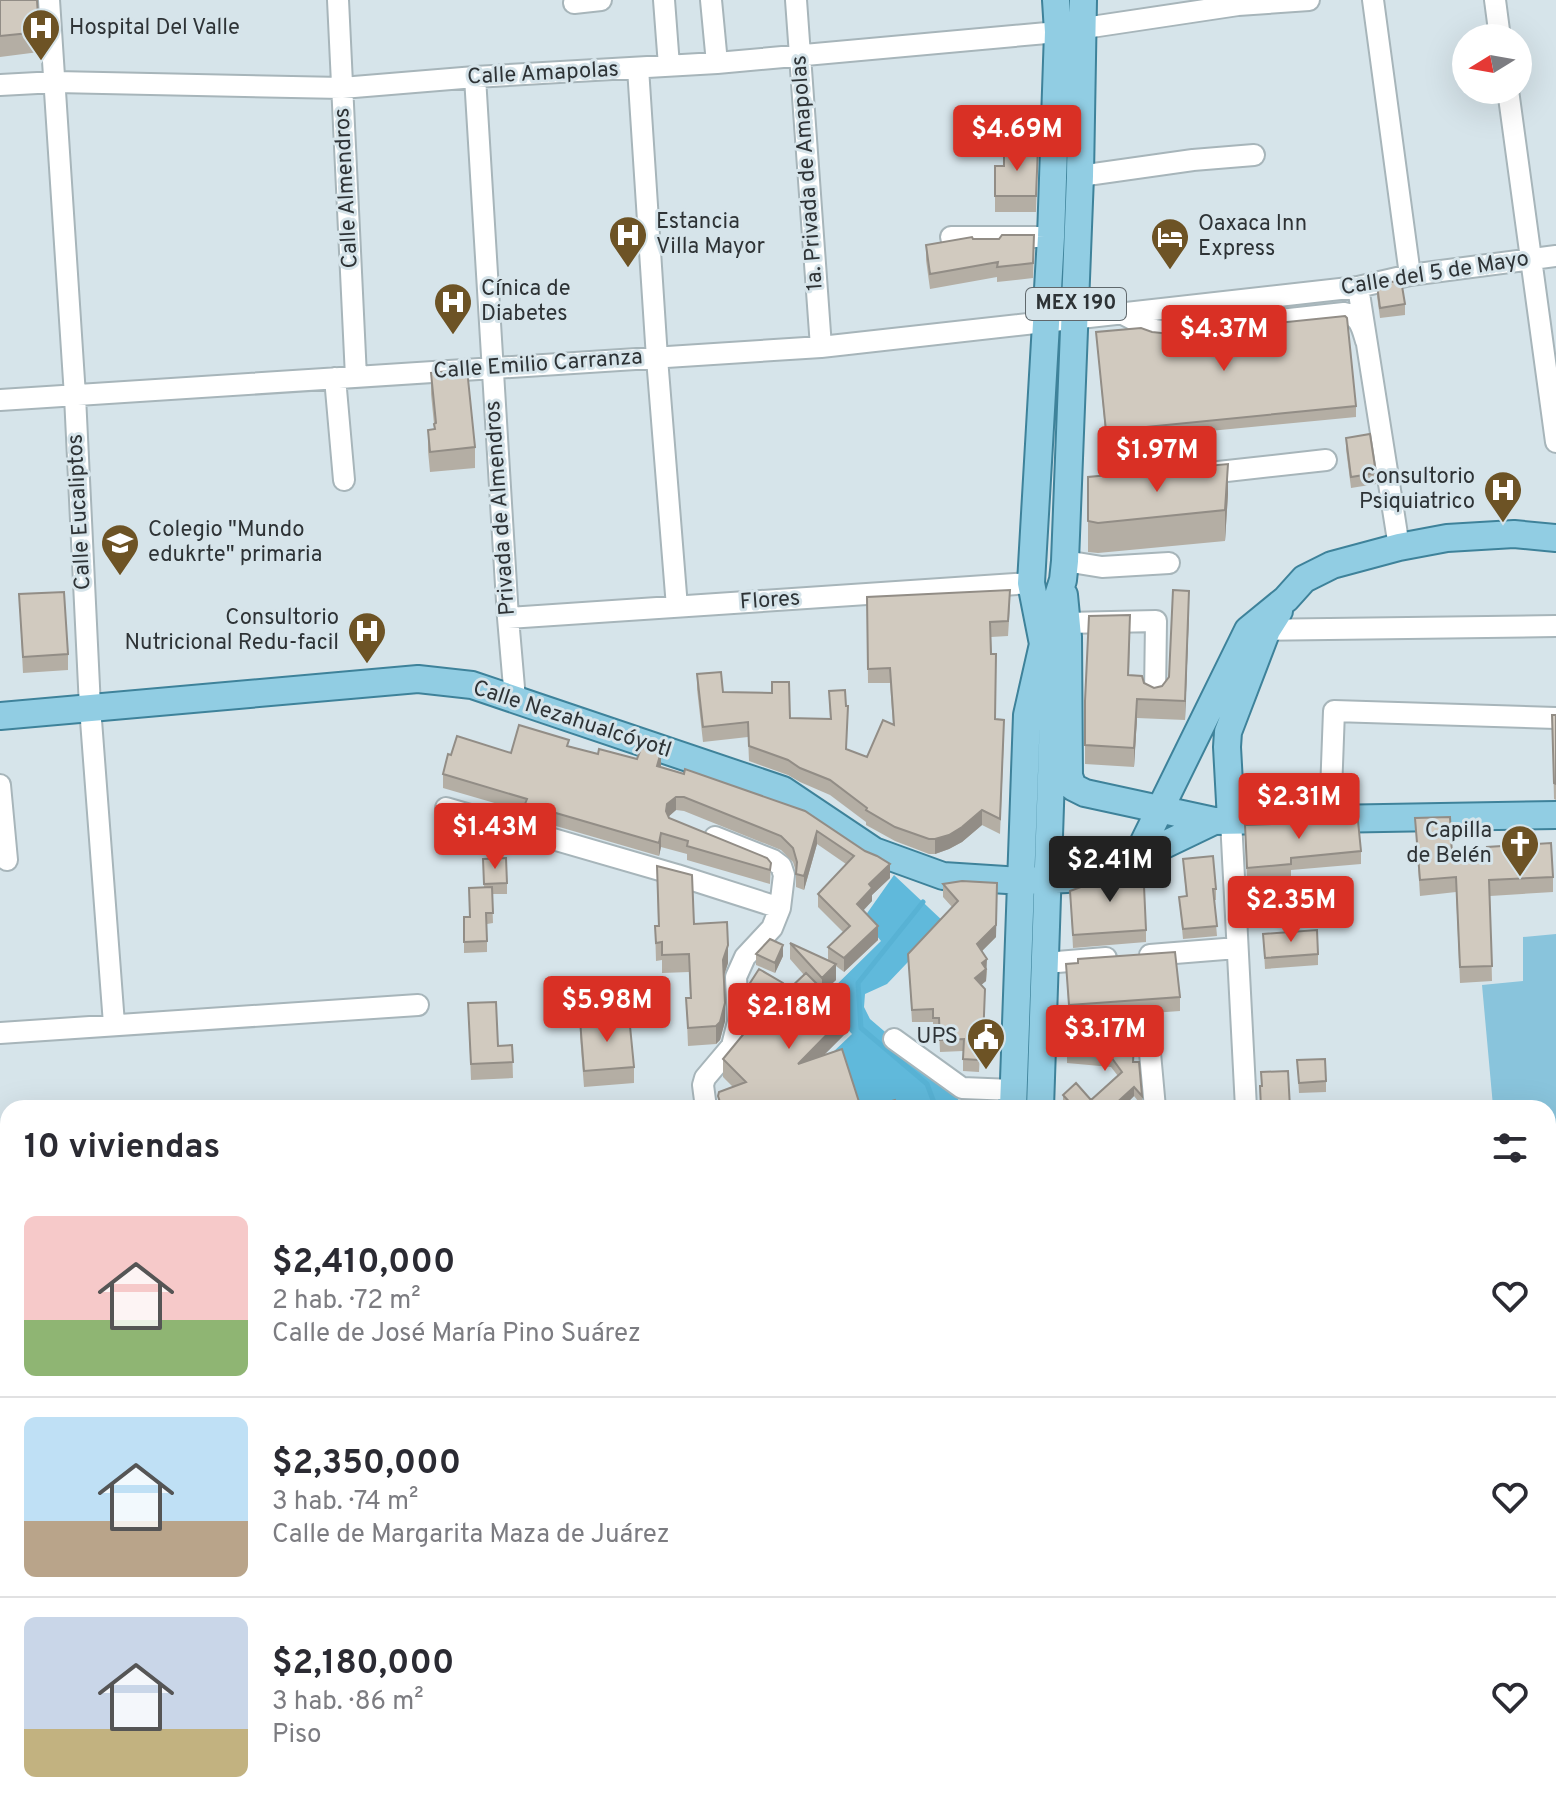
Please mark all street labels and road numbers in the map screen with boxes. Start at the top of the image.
street label: 1a. Privada de Amapolas [786,54,830,292]
street label: Calle Amapolas [467,57,619,91]
street label: Calle Almendros [329,107,365,269]
street label: Calle del 5 de Mayo [1339,246,1531,302]
road number: MEX 190 [1026,288,1126,320]
street label: Calle Emilio Carranza [432,344,644,386]
street label: Privada de Almendros [480,400,522,616]
street label: Calle Eucaliptos [62,433,98,591]
street label: Flores [739,585,801,617]
street label: Calle Nezahualcóyotl [469,675,675,765]

